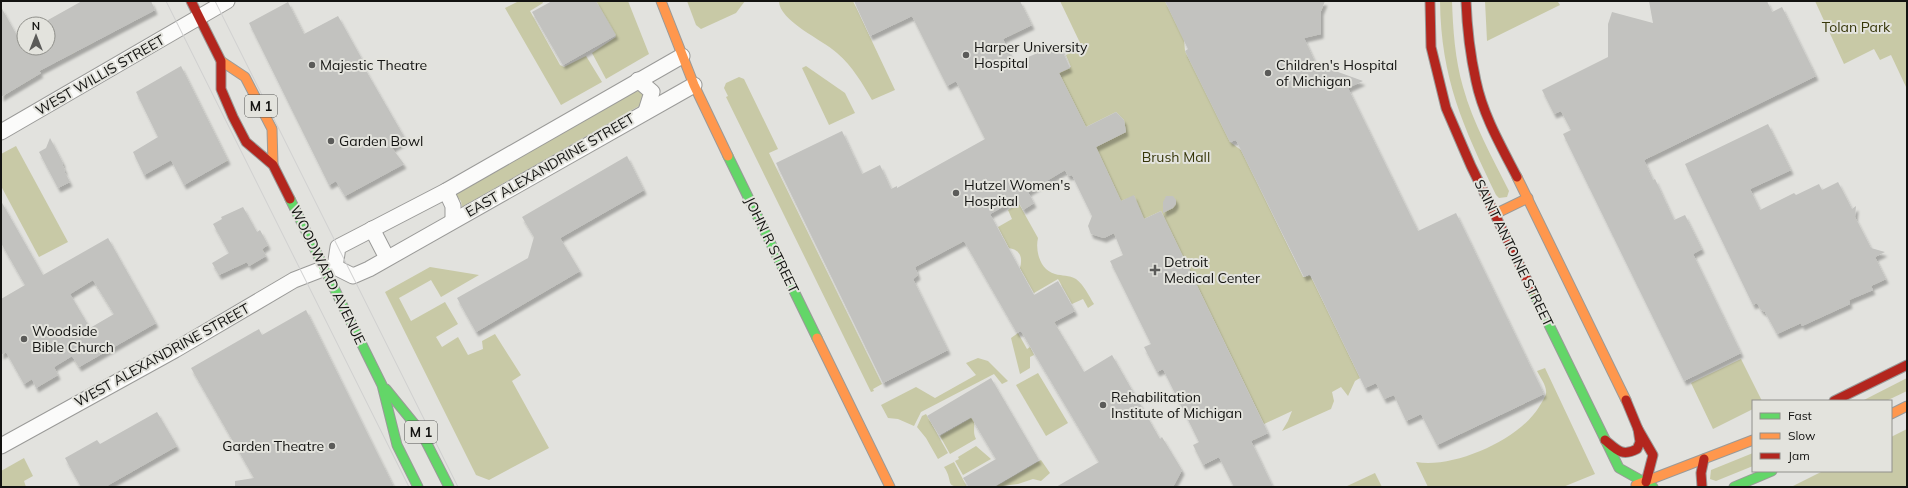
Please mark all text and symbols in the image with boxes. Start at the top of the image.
north arrow [16,16,56,56]
park label: Tolan Park [1822,18,1891,36]
text: N [32,19,40,33]
street label: WEST WILLIS STREET [32,30,168,119]
place label: Harper University Hospital [974,38,1088,72]
marker: Harper University Hospital [961,50,971,60]
place label: Majestic Theatre [320,56,427,74]
place label: Children's Hospital of Michigan [1276,56,1397,90]
marker: Majestic Theatre [307,60,317,70]
marker: Children's Hospital of Michigan [1263,68,1273,78]
road number: M 1 [245,95,277,117]
street label: EAST ALEXANDRINE STREET [462,109,638,221]
place label: Garden Bowl [339,132,423,150]
marker: Garden Bowl [326,136,336,146]
park label: Brush Mall [1142,148,1210,166]
place label: Hutzel Women's Hospital [964,176,1070,210]
street label: SAINT ANTOINE STREET [1470,176,1558,330]
marker: Hutzel Women's Hospital [951,188,961,198]
street label: JOHN R STREET [741,194,803,297]
street label: WOODWARD AVENUE [286,203,370,347]
place label: Detroit Medical Center [1164,253,1261,287]
marker: Detroit Medical Center [1149,264,1161,276]
street label: WEST ALEXANDRINE STREET [71,299,253,411]
place label: Woodside Bible Church [32,322,114,356]
marker: Woodside Bible Church [19,334,29,344]
place label: Rehabilitation Institute of Michigan [1111,388,1242,422]
marker: Rehabilitation Institute of Michigan [1098,400,1108,410]
legend [1752,400,1892,472]
text: Fast [1788,408,1812,423]
road number: M 1 [405,421,437,443]
text: Slow [1788,428,1816,443]
place label: Garden Theatre [222,437,324,455]
marker: Garden Theatre [327,441,337,451]
text: Jam [1788,448,1810,463]

